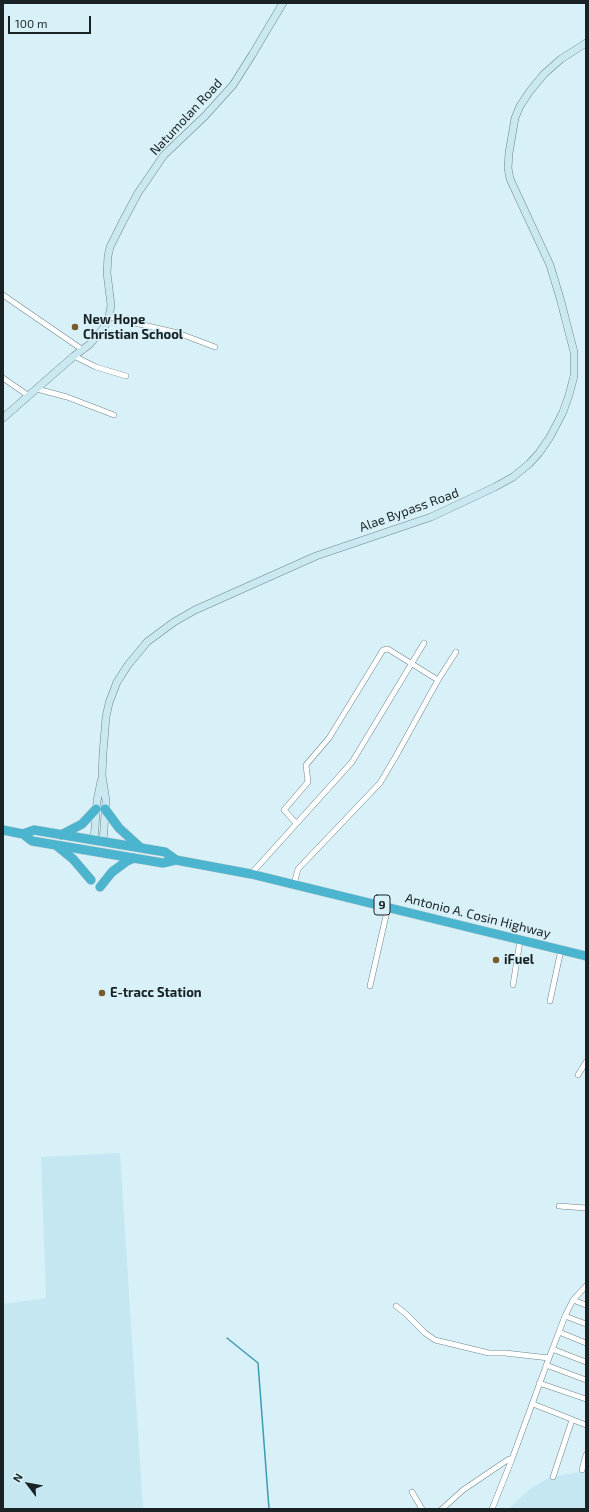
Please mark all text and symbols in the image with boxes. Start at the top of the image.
scale bar [10,8,93,34]
text: 100 m [15,16,47,30]
street label: Natumolan Road [147,76,225,158]
place label: New Hope Christian School [83,312,183,343]
marker: New Hope Christian School [70,322,80,332]
street label: Alae Bypass Road [357,485,461,535]
street label: Antonio A. Cosin Highway [404,890,552,942]
road number: 9 [374,895,390,915]
place label: iFuel [504,952,534,968]
marker: iFuel [491,955,501,965]
place label: E-tracc Station [110,985,202,1001]
marker: E-tracc Station [97,988,107,998]
north arrow [8,1464,48,1504]
text: N [10,1471,25,1484]

